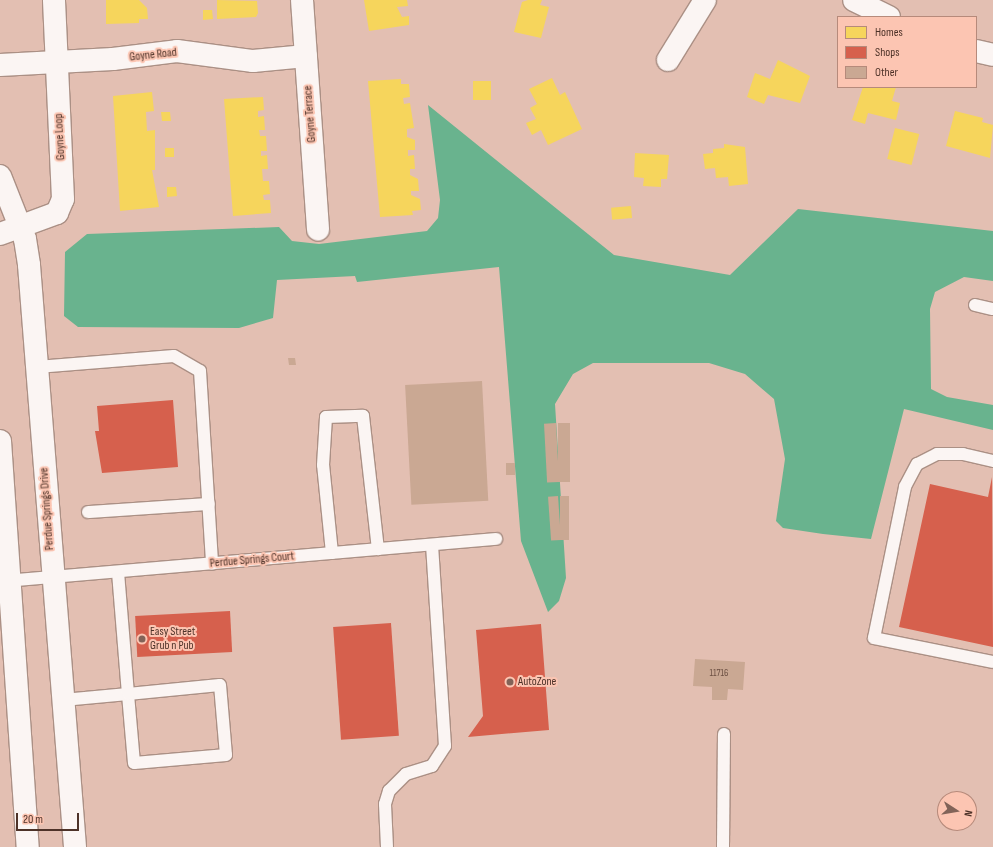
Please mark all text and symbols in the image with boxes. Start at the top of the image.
legend [837,16,977,88]
text: Homes [875,25,903,40]
street label: Goyne Road [129,45,177,65]
text: Shops [875,45,900,60]
text: Other [875,65,898,80]
street label: Goyne Terrace [301,85,319,143]
street label: Goyne Loop [52,113,68,161]
street label: Perdue Springs Drive [37,467,57,551]
street label: Perdue Springs Court [209,549,295,571]
place label: Easy Street Grub n Pub [150,625,196,653]
marker: Easy Street Grub n Pub [137,634,147,644]
house number: 11716 [710,668,728,680]
place label: AutoZone [518,675,556,689]
marker: AutoZone [505,677,515,687]
north arrow [937,791,977,831]
scale bar [18,805,81,831]
text: N [961,809,975,818]
text: 20 m [23,812,43,827]

